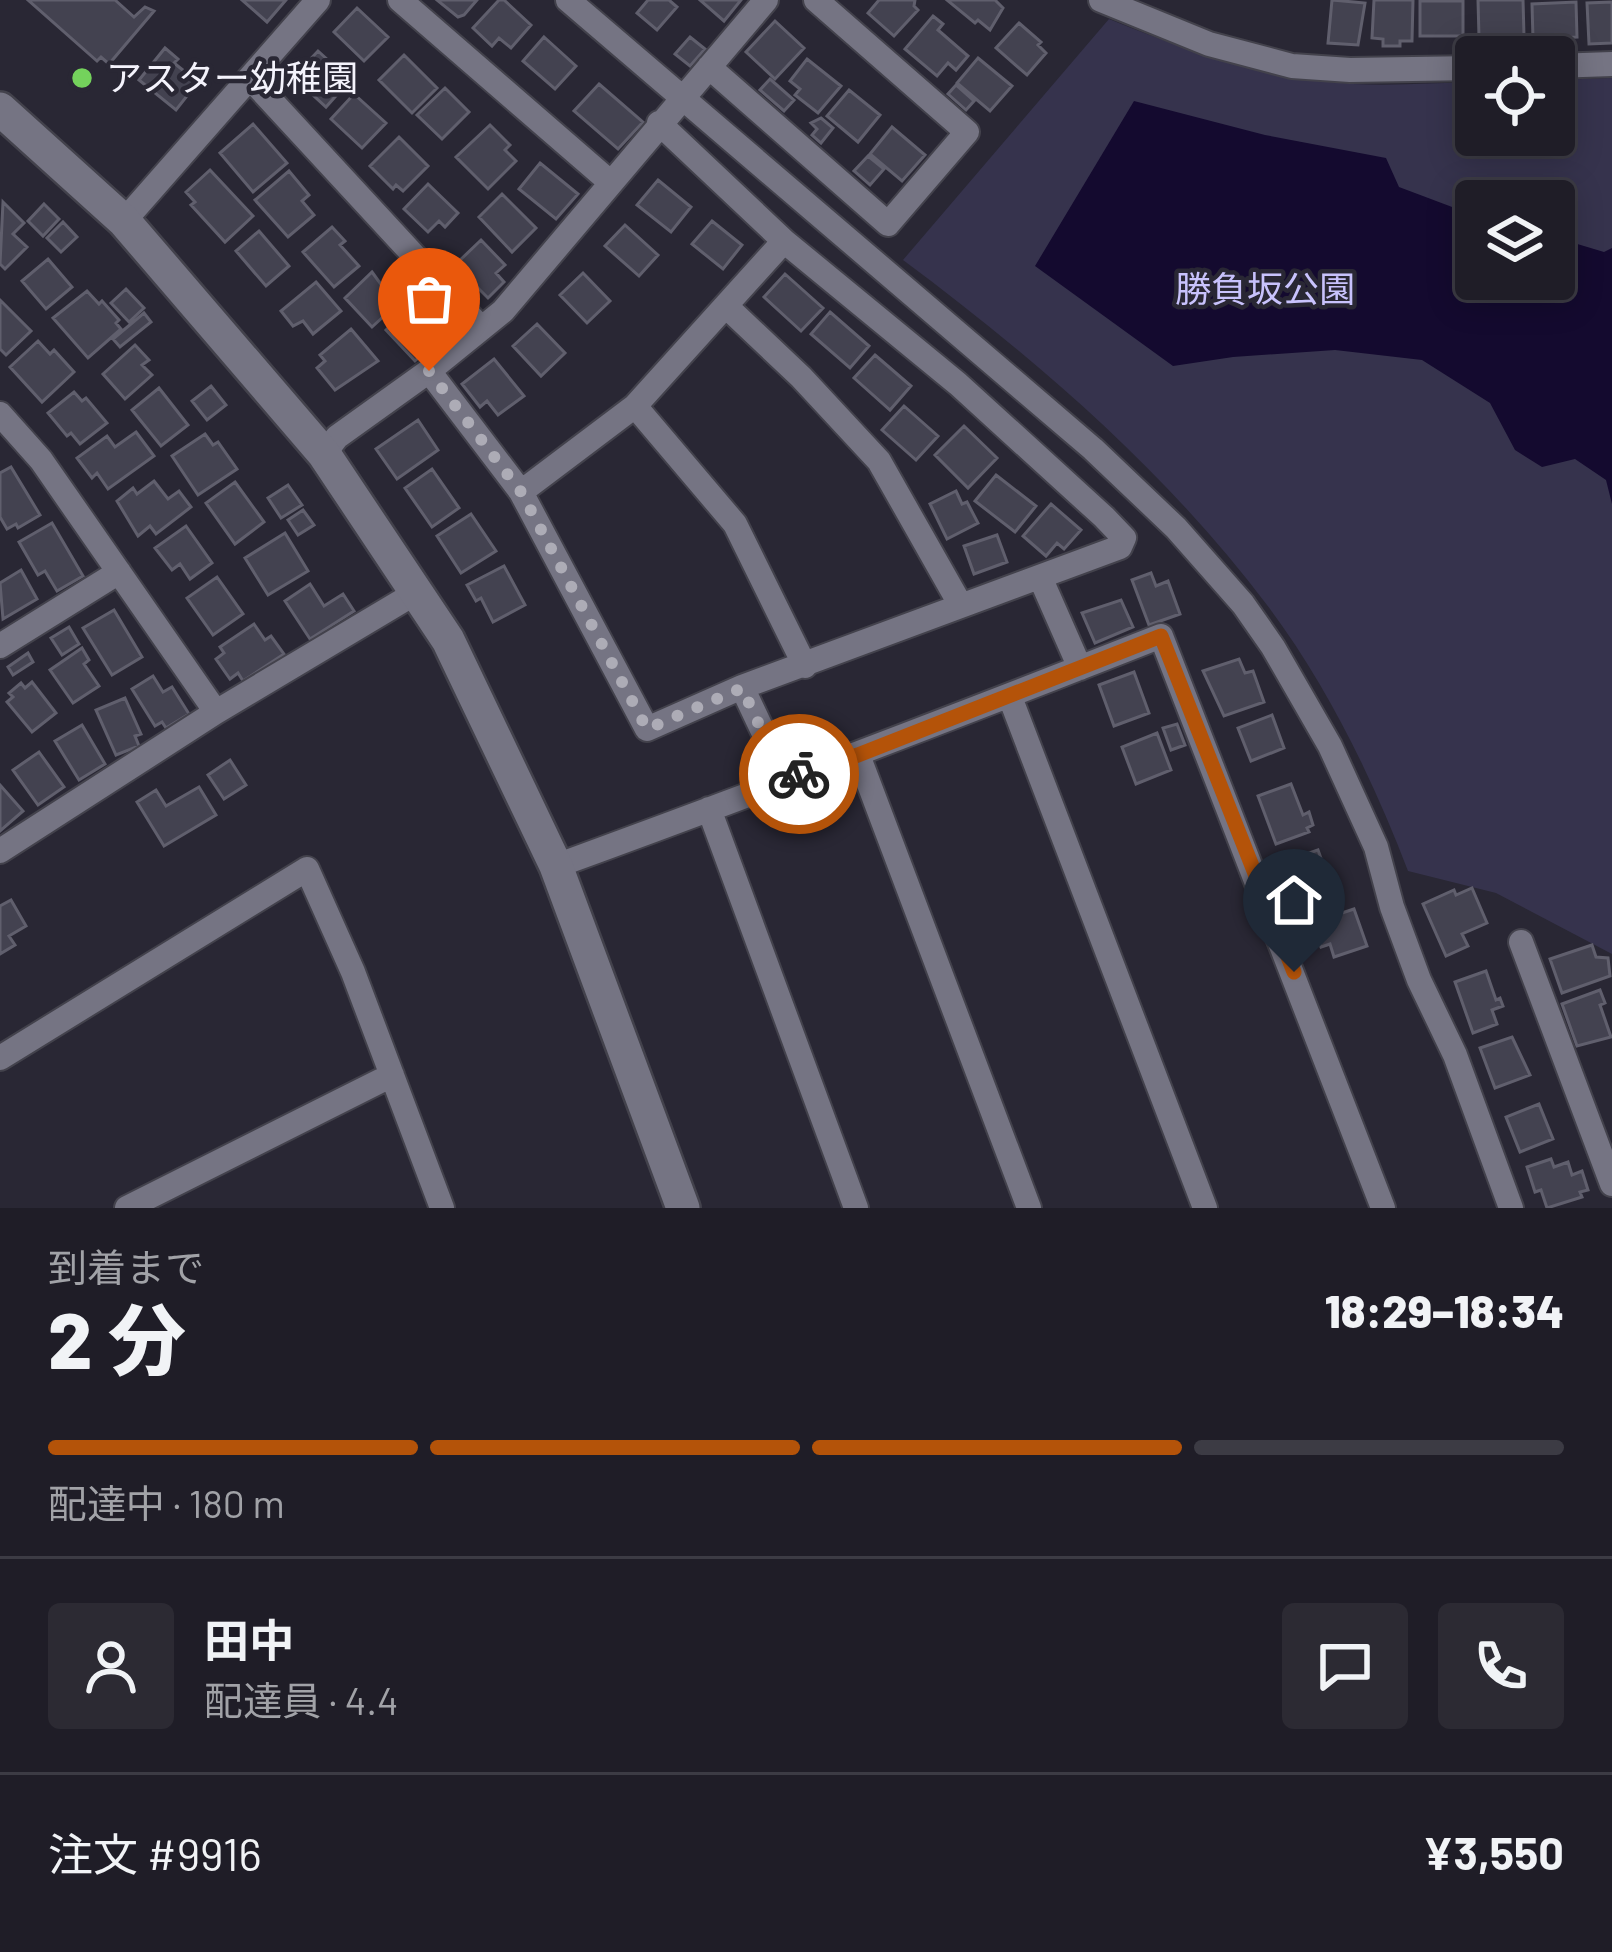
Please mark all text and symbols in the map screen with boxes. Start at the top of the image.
map controls [1455,36,1575,300]
button: locate [1455,36,1575,156]
place label: アスター幼稚園 [106,55,358,98]
marker: アスター幼稚園 [69,65,95,91]
button: layers [1455,180,1575,300]
pin [378,248,480,371]
icon: bag [396,266,462,332]
park label: 勝負坂公園 [1175,266,1355,309]
courier [739,714,859,834]
icon: bike [766,741,832,807]
pin [1243,849,1345,972]
icon: home [1261,867,1327,933]
text: 到着まで [48,1243,204,1290]
text: 18:29–18:34 [1325,1283,1564,1337]
text: 2 分 [48,1291,186,1385]
text: 配達中 · 180 m [48,1479,285,1526]
button: person [48,1603,174,1729]
button: chat [1282,1603,1408,1729]
button: phone [1438,1603,1564,1729]
text: 田中 [204,1612,294,1666]
text: 配達員 · 4.4 [204,1676,399,1723]
text: ¥3,550 [1423,1825,1564,1879]
text: 注文 #9916 [48,1826,262,1880]

